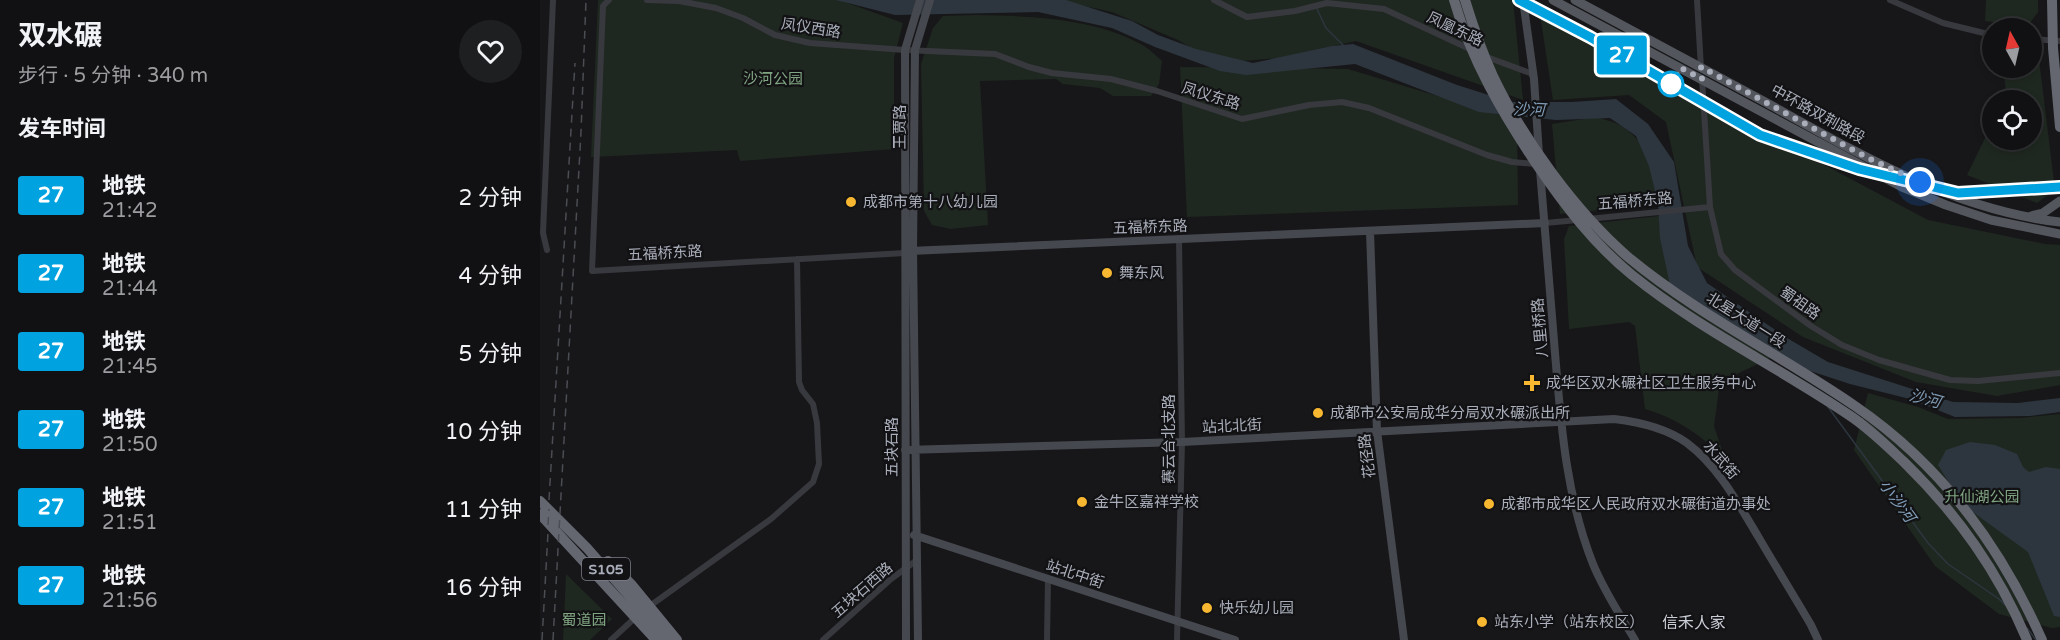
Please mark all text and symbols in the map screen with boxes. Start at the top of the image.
street label: 凤凰东路 [1424,8,1486,50]
street label: 凤仪西路 [780,14,842,42]
north arrow [1982,18,2042,78]
map controls [1982,18,2042,150]
text: 双水碾 [18,19,102,53]
button: heart [459,20,522,83]
line badge: 27 [1595,36,1649,74]
text: 27 [1609,43,1635,68]
text: 步行 · 5 分钟 · 340 m [18,64,208,88]
park label: 沙河公园 [743,70,803,88]
unlabelled marker [1658,71,1684,97]
street label: 凤仪东路 [1180,79,1242,113]
street label: 中环路双荆路段 [1768,81,1868,147]
button: locate [1982,90,2042,150]
water label: 沙河 [1513,99,1548,121]
street label: 王贾路 [891,104,909,150]
text: 发车时间 [18,116,106,142]
your location [1905,167,1935,197]
text: 地铁 [102,173,146,199]
text: 27 [38,183,64,208]
text: 2 分钟 [458,185,522,211]
street label: 五福桥东路 [1597,189,1673,213]
place label: 成都市第十八幼儿园 [863,193,998,211]
marker: 成都市第十八幼儿园 [844,195,858,209]
text: 21:42 [102,199,157,223]
street label: 五福桥东路 [1112,217,1188,237]
street label: 五福桥东路 [627,242,703,264]
text: 地铁 [102,251,146,277]
text: 27 [38,261,64,286]
text: 4 分钟 [458,263,522,289]
place label: 舞东风 [1119,264,1164,282]
marker: 舞东风 [1100,266,1114,280]
text: 21:44 [102,277,157,301]
street label: 蜀祖路 [1776,283,1824,323]
street label: 北星大道一段 [1703,289,1789,351]
street label: 八里桥路 [1528,297,1552,359]
text: 地铁 [102,329,146,355]
text: 27 [38,339,64,364]
text: 5 分钟 [458,341,522,367]
text: 21:45 [102,355,157,379]
marker: 成华区双水碾社区卫生服务中心 [1523,374,1541,392]
place label: 成华区双水碾社区卫生服务中心 [1546,374,1756,392]
water label: 沙河 [1907,385,1946,414]
street label: 赛云台北支路 [1160,394,1178,484]
place label: 成都市公安局成华分局双水碾派出所 [1330,404,1570,422]
marker: 成都市公安局成华分局双水碾派出所 [1311,406,1325,420]
text: 地铁 [102,407,146,433]
street label: 站北北街 [1202,415,1262,437]
text: 27 [38,417,64,442]
street label: 五块石路 [883,417,901,477]
text: 10 分钟 [445,419,522,445]
text: 21:50 [102,433,157,457]
street label: 花径路 [1355,433,1379,479]
street label: 水武街 [1699,437,1743,483]
water label: 小沙河 [1875,476,1921,529]
text: 地铁 [102,485,146,511]
park label: 升仙湖公园 [1944,488,2020,506]
place label: 金牛区嘉祥学校 [1094,493,1199,511]
text: 27 [38,495,64,520]
marker: 金牛区嘉祥学校 [1075,495,1089,509]
place label: 成都市成华区人民政府双水碾街道办事处 [1501,495,1771,513]
text: 11 分钟 [445,497,522,523]
marker: 成都市成华区人民政府双水碾街道办事处 [1482,497,1496,511]
text: 21:51 [102,511,157,535]
street label: 站北中街 [1044,556,1106,592]
road number: S105 [582,558,630,580]
street label: 五块石西路 [828,559,896,621]
text: 地铁 [102,563,146,589]
text: 27 [38,573,64,598]
text: 16 分钟 [445,575,522,601]
text: 21:56 [102,589,157,613]
place label: 快乐幼儿园 [1219,599,1294,617]
marker: 快乐幼儿园 [1200,601,1214,615]
park label: 蜀道园 [561,611,607,629]
place label: 站东小学（站东校区） [1494,613,1644,631]
district label: 信禾人家 [1662,613,1726,633]
marker: 站东小学（站东校区） [1475,615,1489,629]

